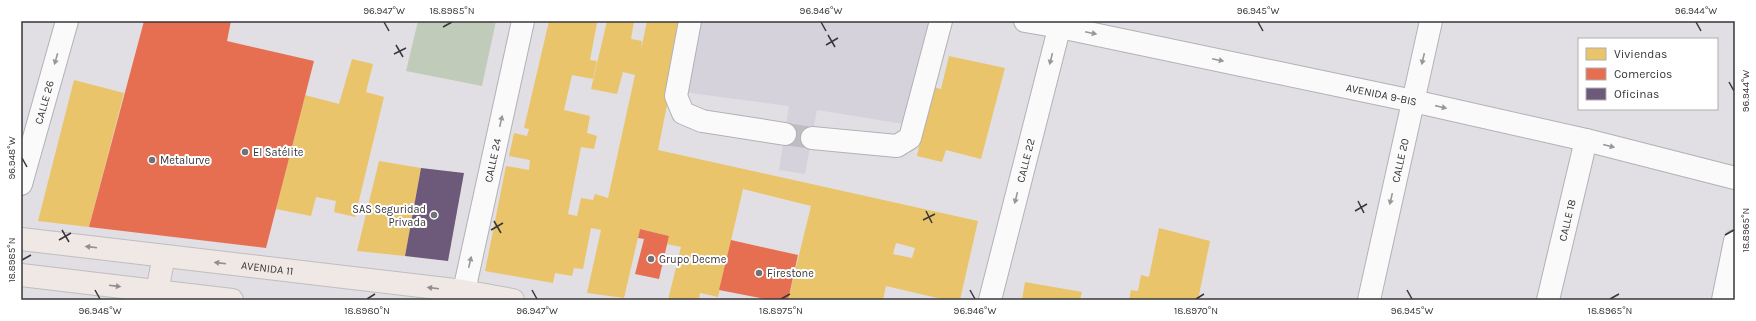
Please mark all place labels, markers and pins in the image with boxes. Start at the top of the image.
place label: El Satélite [253,146,304,159]
marker: El Satélite [240,147,250,157]
place label: Metalurve [160,154,210,167]
marker: Metalurve [147,155,157,165]
place label: SAS Seguridad Privada [352,203,426,229]
marker: SAS Seguridad Privada [429,210,439,220]
place label: Grupo Decme [659,253,727,266]
marker: Grupo Decme [646,254,656,264]
place label: Firestone [767,267,814,280]
marker: Firestone [754,268,764,278]

